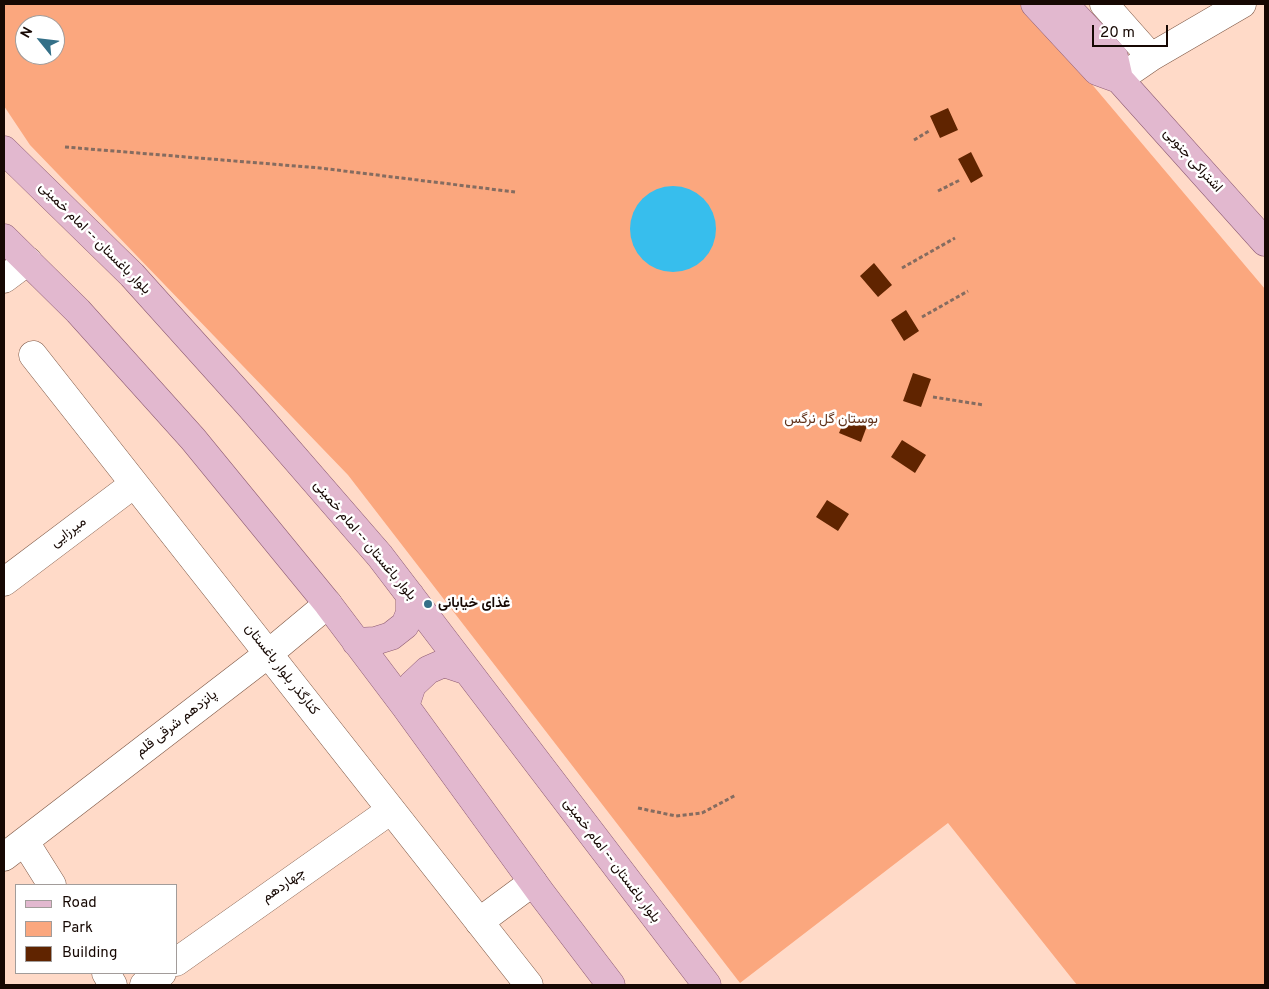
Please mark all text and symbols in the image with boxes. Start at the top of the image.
north arrow [15,15,65,65]
scale bar [1094,15,1170,47]
text: N [17,24,37,41]
text: 20 m [1100,24,1135,43]
street label: اشتراکی جنوبی [1159,125,1225,197]
street label: بلوار باغستان -- امام خمینی [34,179,154,299]
park label: بوستان گل نرگس [784,412,878,428]
street label: بلوار باغستان -- امام خمینی [309,478,419,604]
street label: میرزایی [48,514,90,552]
place label: غذای خیابانی [438,596,510,612]
marker: غذای خیابانی [422,598,434,610]
street label: کنارگذر بلوار باغستان [240,621,322,719]
street label: پانزدهم شرقی قلم [133,687,221,761]
street label: بلوار باغستان -- امام خمینی [559,795,663,927]
street label: چهاردهم [259,865,309,907]
legend [15,884,178,974]
text: Road [62,894,97,913]
text: Park [62,919,93,938]
text: Building [62,944,117,963]

